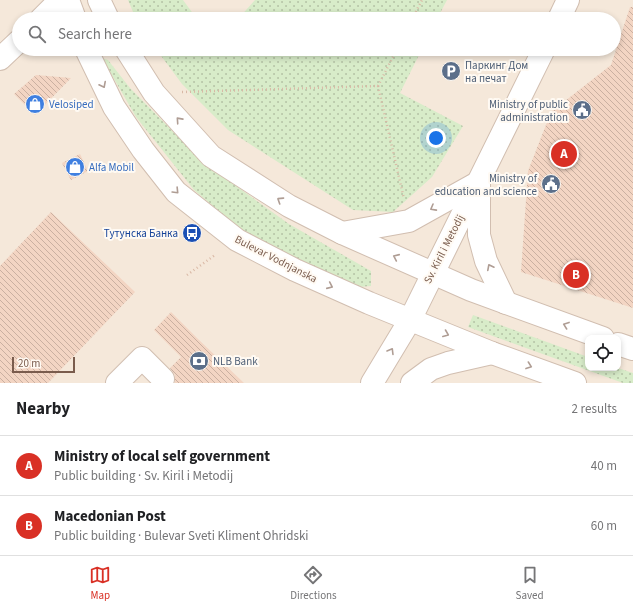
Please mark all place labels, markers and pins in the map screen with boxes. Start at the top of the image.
place label: Паркинг Дом на печат [465,58,528,86]
parking icon: Паркинг Дом на печат [440,60,462,82]
shop icon: Velosiped [24,93,46,115]
place label: Velosiped [49,97,94,112]
place label: Ministry of public administration [489,97,568,125]
public building icon: Ministry of public administration [571,99,593,121]
pin: A [551,139,577,169]
shop icon: Alfa Mobil [64,156,86,178]
place label: Alfa Mobil [89,160,134,175]
place label: Ministry of education and science [435,171,538,199]
public building icon: Ministry of education and science [540,173,562,195]
bus stop icon: Тутунска Банка [181,222,203,244]
place label: Тутунска Банка [104,226,178,241]
pin: B [563,260,589,290]
bank icon: NLB Bank [188,350,210,372]
place label: NLB Bank [213,354,258,369]

